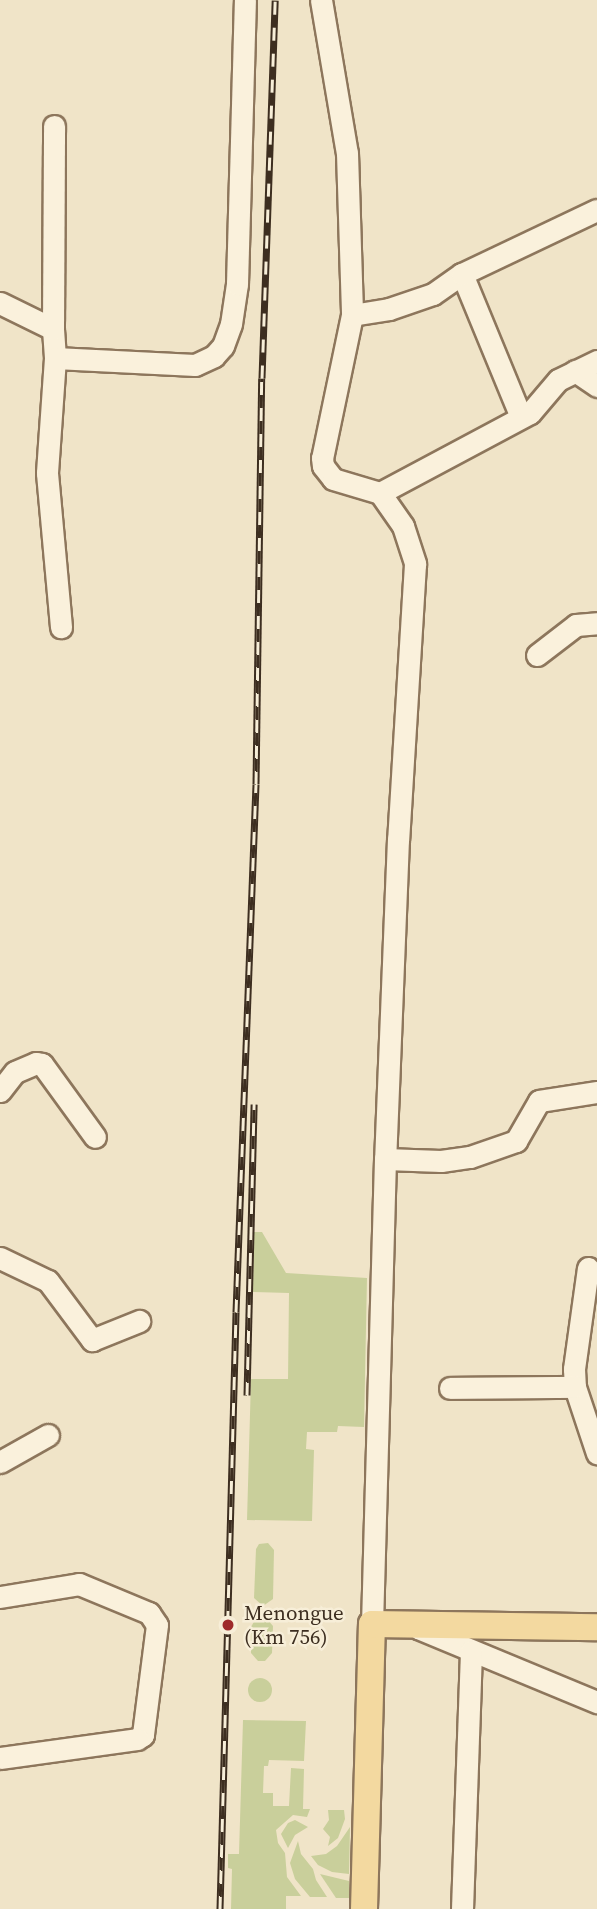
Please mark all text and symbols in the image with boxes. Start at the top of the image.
place label: Menongue (Km 756) [244,1600,344,1650]
marker: Menongue (Km 756) [218,1615,238,1635]

